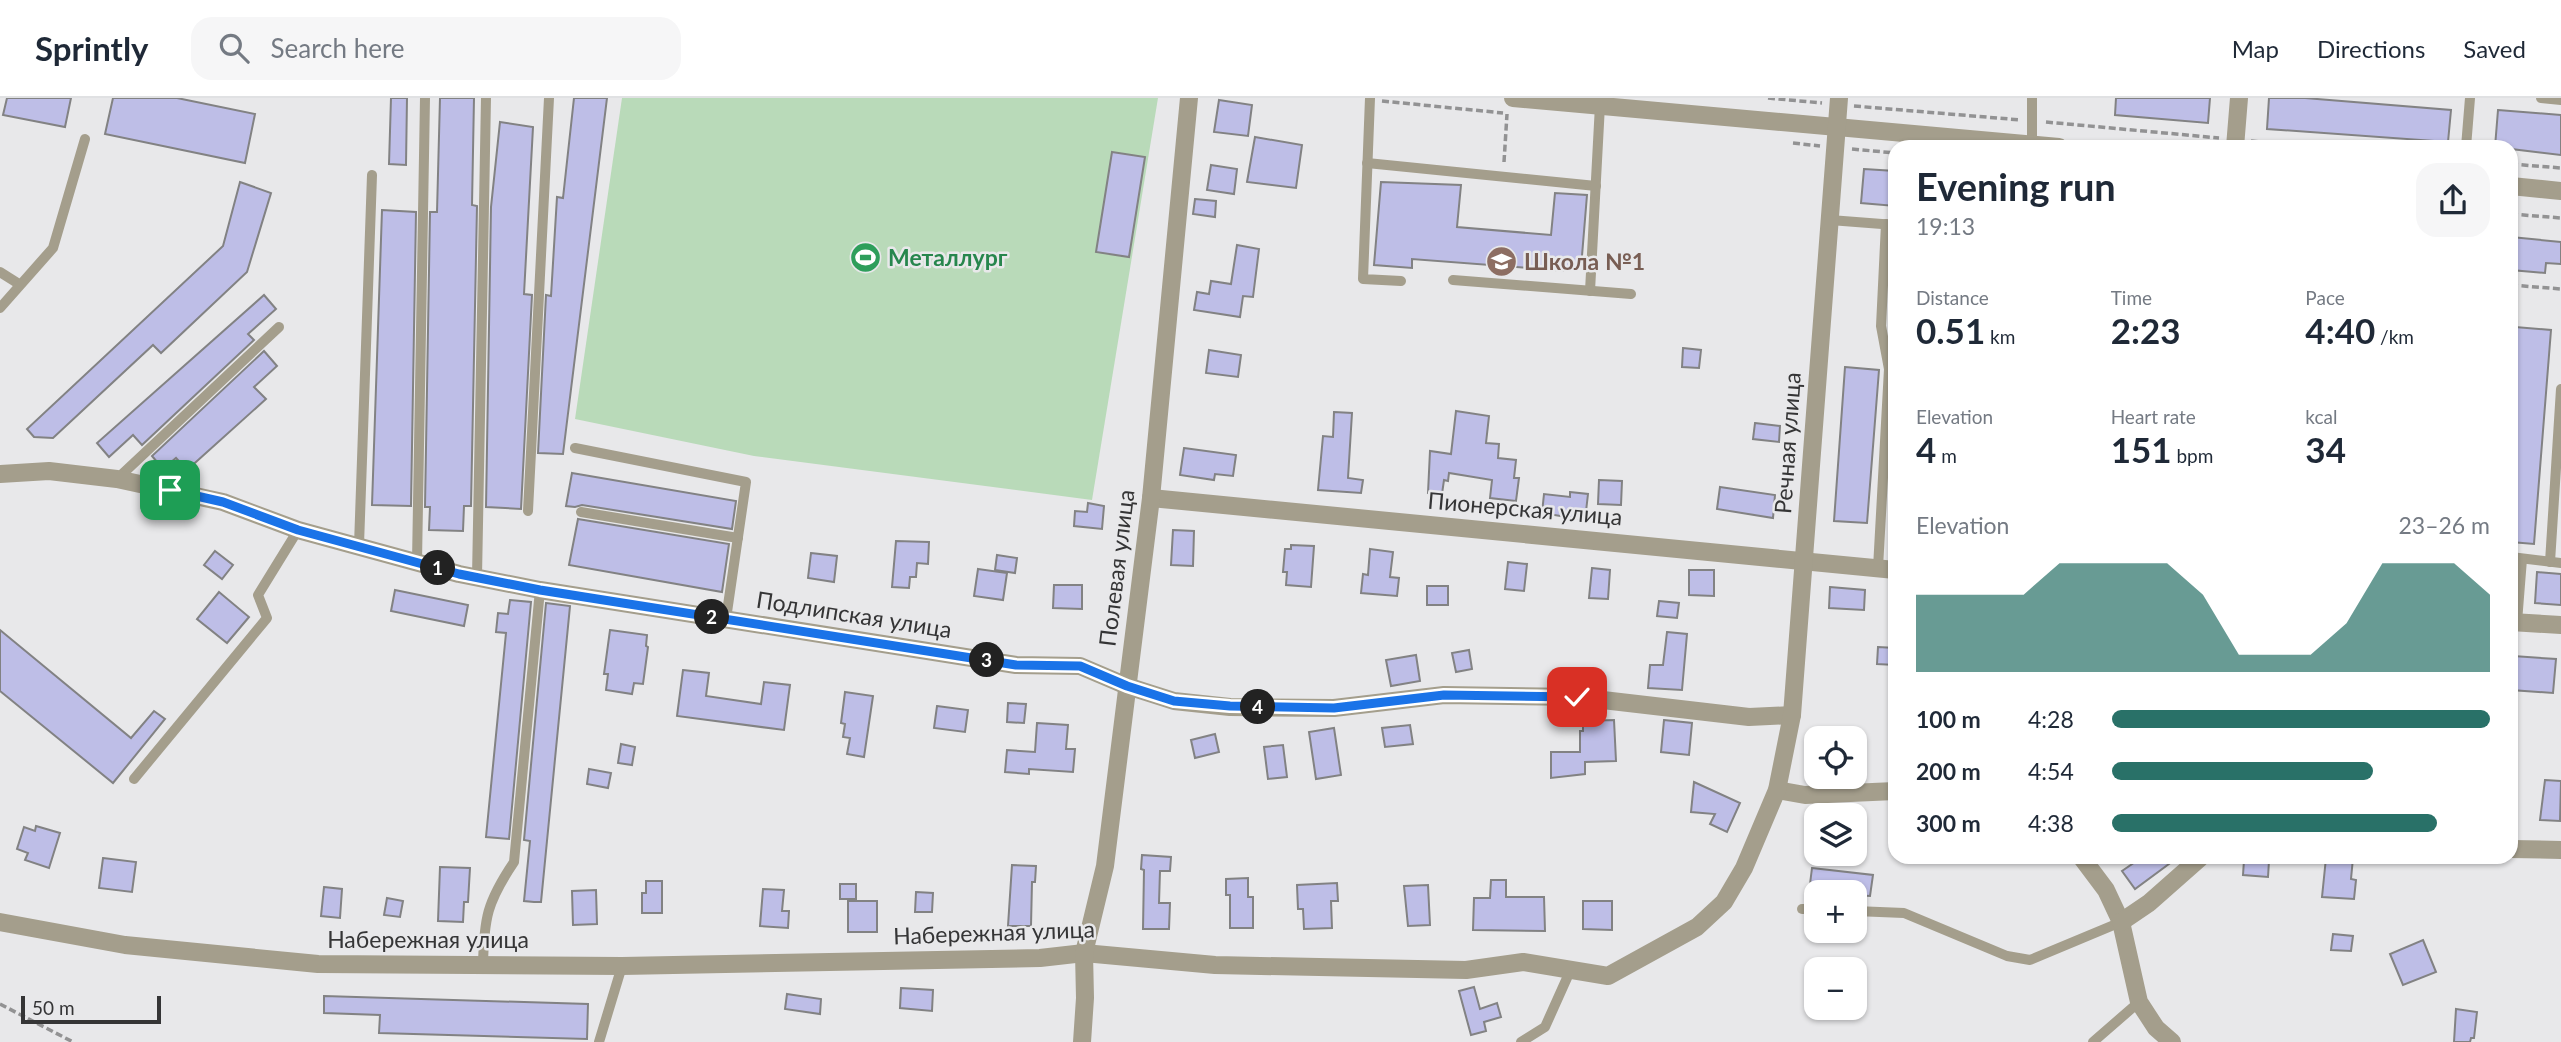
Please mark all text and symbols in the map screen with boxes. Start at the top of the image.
search box [191,17,681,80]
text: Sprintly [35,28,149,68]
icon: search [215,29,253,67]
text: Search here [271,32,405,64]
text: Map [2232,34,2279,63]
text: Directions [2317,34,2425,63]
text: Saved [2463,34,2526,63]
text: Evening run [1916,163,2116,209]
button: share [2416,163,2490,237]
text: 19:13 [1916,212,1975,240]
sports icon: Металлург [848,241,882,275]
place label: Металлург [888,243,1008,271]
school or university icon: Школа №1 [1484,245,1518,279]
place label: Школа №1 [1524,247,1645,275]
text: Distance [1916,286,1989,309]
text: Time [2111,286,2152,309]
text: Pace [2305,286,2345,309]
text: 0.51 [1916,309,1985,351]
text: 2:23 [2111,309,2181,351]
text: 4:40 [2305,309,2375,351]
text: km [1985,325,2015,348]
text: /km [2375,325,2414,348]
street label: Речная улица [1768,371,1806,515]
text: Elevation [1916,405,1993,428]
text: Heart rate [2111,405,2196,428]
text: kcal [2305,405,2337,428]
text: 4 [1916,428,1936,470]
text: 151 [2111,428,2172,470]
text: 34 [2305,428,2346,470]
text: m [1936,444,1957,467]
text: bpm [2172,444,2213,467]
pin [140,460,200,520]
icon: arrive [151,471,189,509]
street label: Пионерская улица [1427,486,1624,530]
street label: Полевая улица [1092,488,1140,648]
text: Elevation [1916,511,2009,539]
text: 23–26 m [2398,511,2490,539]
pin: 1 [420,550,456,586]
text: 1 [432,556,443,579]
street label: Подлипская улица [754,585,954,643]
pin: 2 [694,600,730,634]
text: 2 [706,605,717,628]
pin: 3 [970,642,1004,678]
text: 3 [981,648,992,671]
pin [1547,667,1607,727]
icon: check [1558,678,1596,716]
pin: 4 [1240,690,1276,724]
text: 4 [1252,695,1263,718]
text: 100 m [1916,705,1981,733]
text: 4:28 [2028,705,2074,733]
map controls [1804,726,1867,1020]
button: locate [1804,726,1867,789]
text: 200 m [1916,757,1981,785]
text: 4:54 [2028,757,2074,785]
button: layers [1804,803,1867,866]
text: 300 m [1916,809,1981,837]
text: 4:38 [2028,809,2074,837]
button: + [1804,880,1867,943]
street label: Набережная улица [893,914,1095,950]
street label: Набережная улица [327,925,529,953]
button: − [1804,957,1867,1020]
scale bar [21,993,161,1025]
text: 50 m [32,996,75,1019]

